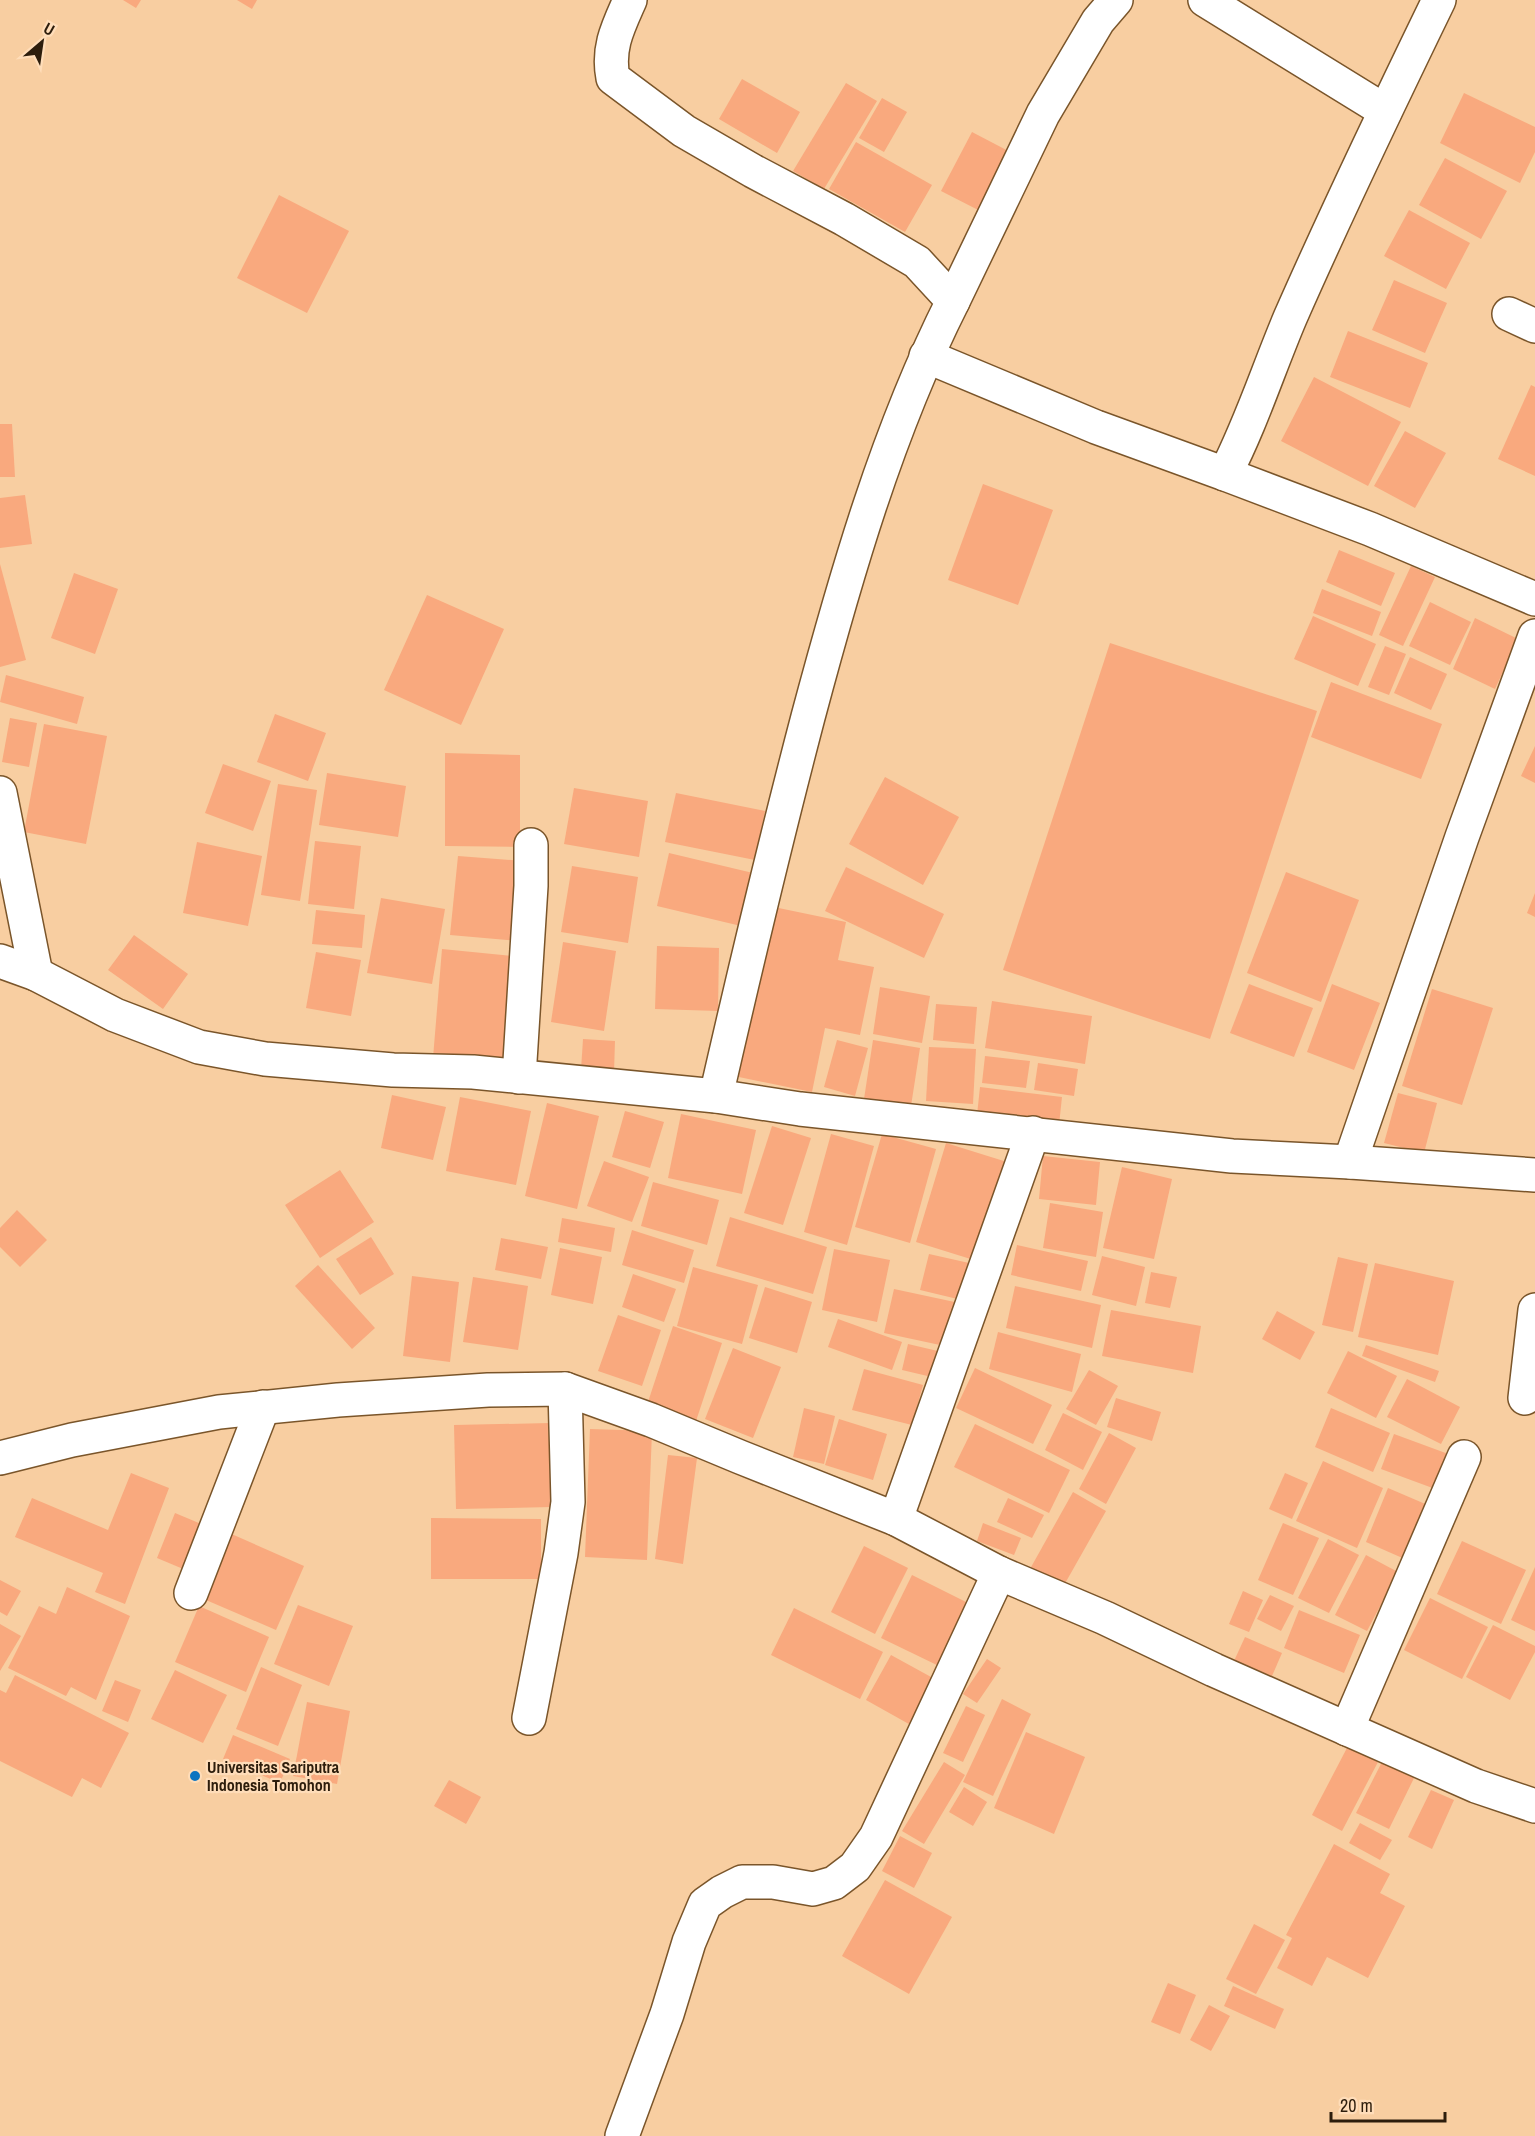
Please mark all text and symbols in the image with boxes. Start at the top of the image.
north arrow [12,12,72,72]
text: U [40,17,59,41]
place label: Universitas Sariputra Indonesia Tomohon [207,1756,340,1796]
marker: Universitas Sariputra Indonesia Tomohon [188,1769,202,1783]
scale bar [1331,2085,1445,2123]
text: 20 m [1340,2093,1373,2118]

